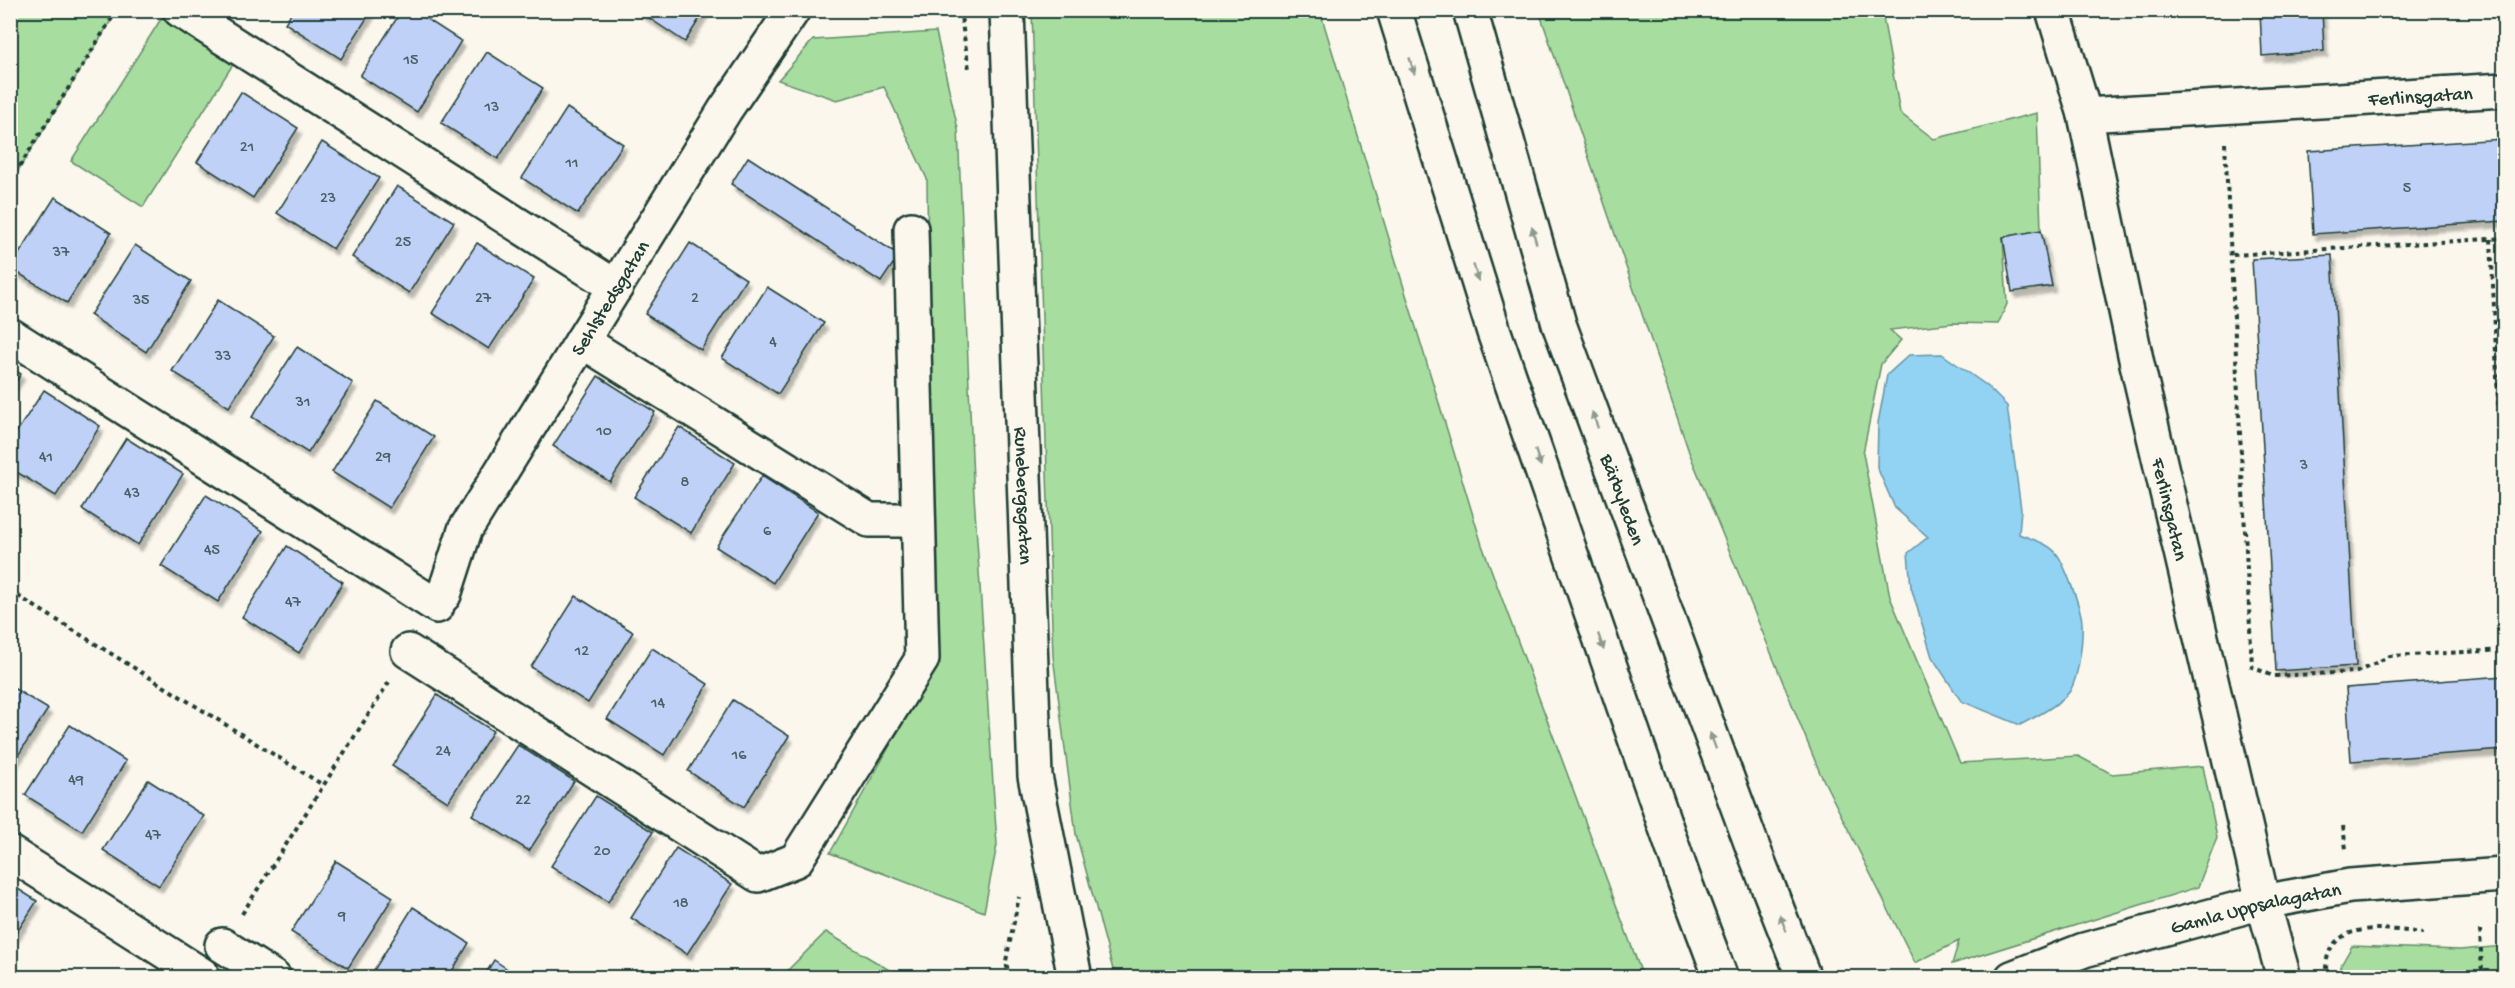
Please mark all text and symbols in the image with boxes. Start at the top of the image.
house number: 15 [403,52,418,71]
one-way arrow [1407,57,1417,75]
street label: Ferlinsgatan [2367,84,2474,113]
house number: 13 [484,99,499,118]
house number: 21 [240,139,254,158]
house number: 11 [565,155,578,174]
house number: 5 [2403,180,2411,199]
house number: 23 [320,190,336,209]
one-way arrow [1529,226,1538,244]
house number: 25 [395,234,411,253]
street label: Sehlstedsgatan [568,237,657,361]
house number: 37 [52,244,70,263]
one-way arrow [1472,264,1481,282]
house number: 27 [475,290,492,309]
house number: 2 [691,290,699,309]
house number: 35 [132,292,149,311]
house number: 4 [769,334,777,353]
house number: 33 [214,348,231,367]
house number: 31 [295,394,310,413]
one-way arrow [1589,411,1599,429]
house number: 10 [595,423,612,442]
street label: Runebergsgatan [1007,427,1035,566]
house number: 41 [39,449,53,468]
house number: 29 [375,449,391,468]
one-way arrow [1533,449,1543,467]
street label: Bärbyleden [1593,451,1648,549]
street label: Ferlinsgatan [2144,455,2191,564]
house number: 3 [2299,457,2308,476]
house number: 8 [681,474,690,493]
house number: 43 [124,485,140,504]
house number: 6 [763,523,772,542]
house number: 45 [204,542,220,561]
house number: 47 [285,594,302,613]
one-way arrow [1597,633,1607,651]
house number: 12 [574,643,589,662]
house number: 14 [650,695,665,714]
one-way arrow [1708,732,1718,750]
house number: 24 [435,743,451,762]
house number: 16 [731,747,747,766]
house number: 49 [68,772,84,791]
house number: 22 [515,792,531,811]
house number: 47 [145,827,162,846]
house number: 20 [594,843,610,862]
street label: Gamla Uppsalagatan [2168,880,2344,941]
house number: 18 [672,895,689,914]
house number: 9 [337,908,346,927]
one-way arrow [1777,914,1787,932]

